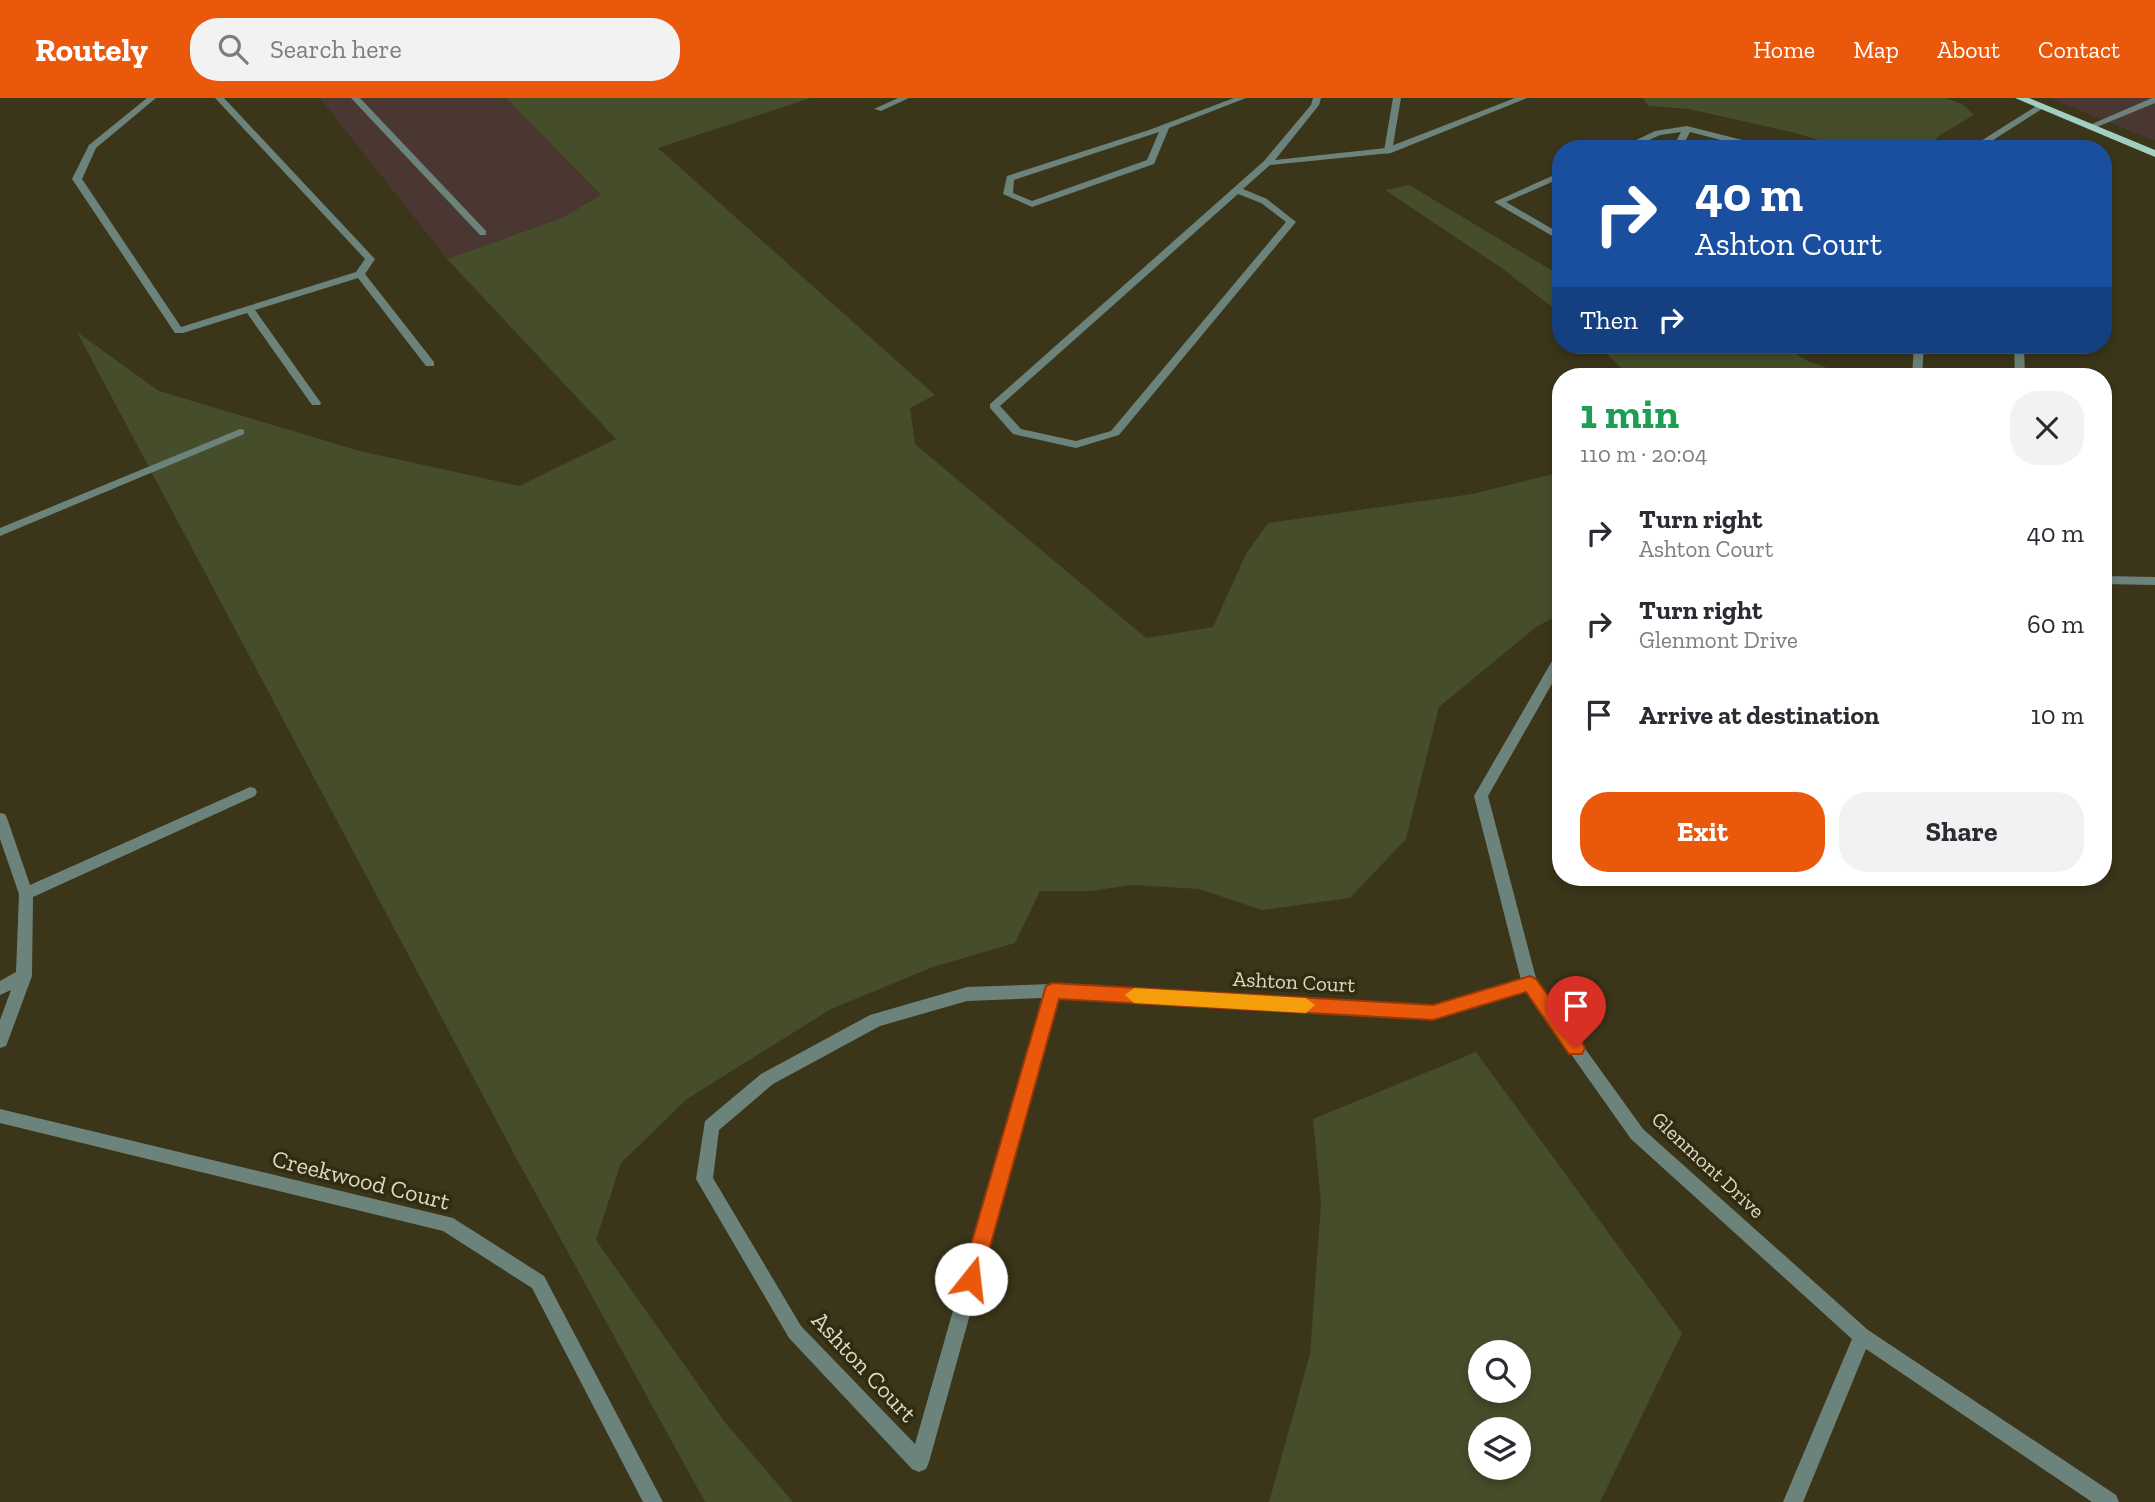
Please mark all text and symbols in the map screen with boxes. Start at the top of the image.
search box [190,18,680,81]
text: Routely [35,30,148,69]
icon: search [214,30,252,68]
text: Search here [270,33,402,65]
text: Home [1753,35,1815,64]
text: Map [1853,35,1899,64]
text: About [1937,35,2000,64]
text: Contact [2038,35,2120,64]
text: 40 m [1695,165,1803,224]
icon: right [1580,168,1671,259]
text: Ashton Court [1695,225,1882,263]
icon: right [1652,301,1690,339]
text: Then [1580,304,1638,336]
text: 1 min [1580,388,1679,439]
button: close [2010,391,2084,465]
text: 110 m · 20:04 [1580,440,1707,468]
text: Turn right [1639,503,1762,535]
icon: right [1580,514,1618,552]
text: 40 m [2027,517,2084,549]
text: Ashton Court [1639,535,1773,563]
text: Turn right [1639,594,1762,626]
icon: right [1580,605,1618,643]
text: 60 m [2027,608,2084,640]
text: Glenmont Drive [1639,626,1798,654]
icon: arrive [1580,696,1618,734]
text: Arrive at destination [1639,699,1879,731]
text: 10 m [2031,699,2084,731]
button: Exit [1580,792,1825,872]
button: Share [1839,792,2084,872]
street label: Ashton Court [1232,966,1356,997]
pin [1546,976,1606,1048]
icon: arrive [1557,987,1595,1025]
street label: Glenmont Drive [1647,1106,1770,1223]
street label: Creekwood Court [269,1143,453,1216]
position arrow [934,1242,1008,1316]
street label: Ashton Court [806,1306,923,1428]
map controls [1468,1340,1531,1480]
button: search [1468,1340,1531,1403]
button: layers [1468,1417,1531,1480]

